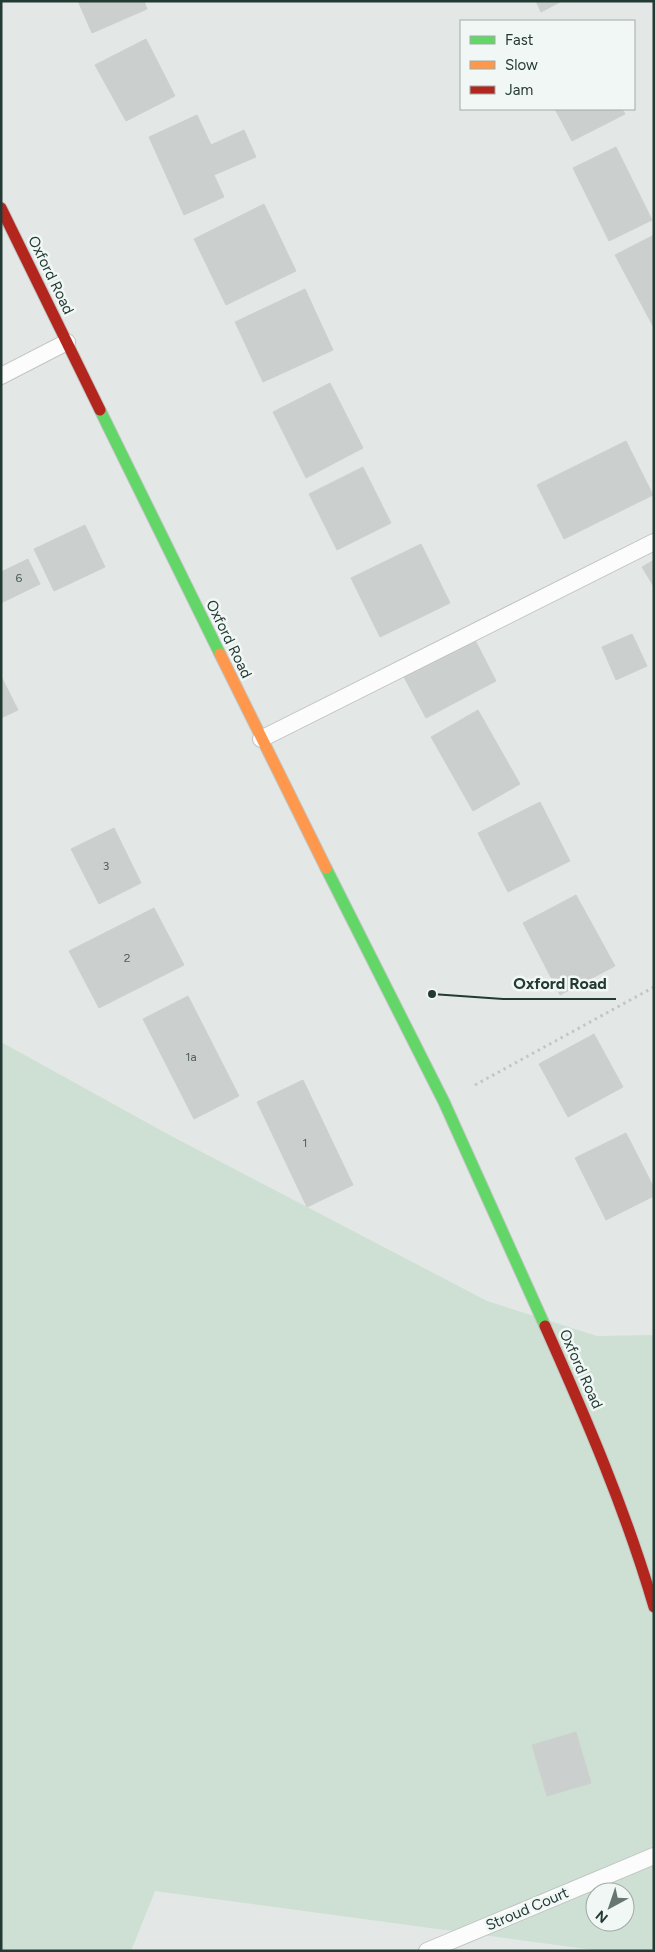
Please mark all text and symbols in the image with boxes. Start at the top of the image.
legend [460,20,635,110]
text: Fast [505,31,534,49]
text: Slow [505,56,538,74]
text: Jam [505,81,533,99]
street label: Oxford Road [24,233,78,317]
house number: 6 [16,571,23,585]
street label: Oxford Road [202,597,256,681]
house number: 3 [103,859,109,873]
house number: 2 [124,951,130,965]
callout: Oxford Road [503,968,616,999]
text: Oxford Road [513,974,607,993]
house number: 1a [185,1050,197,1064]
house number: 1 [303,1136,307,1150]
street label: Oxford Road [555,1326,607,1412]
north arrow [585,1882,635,1932]
street label: Stroud Court [483,1883,571,1935]
text: N [592,1907,612,1927]

